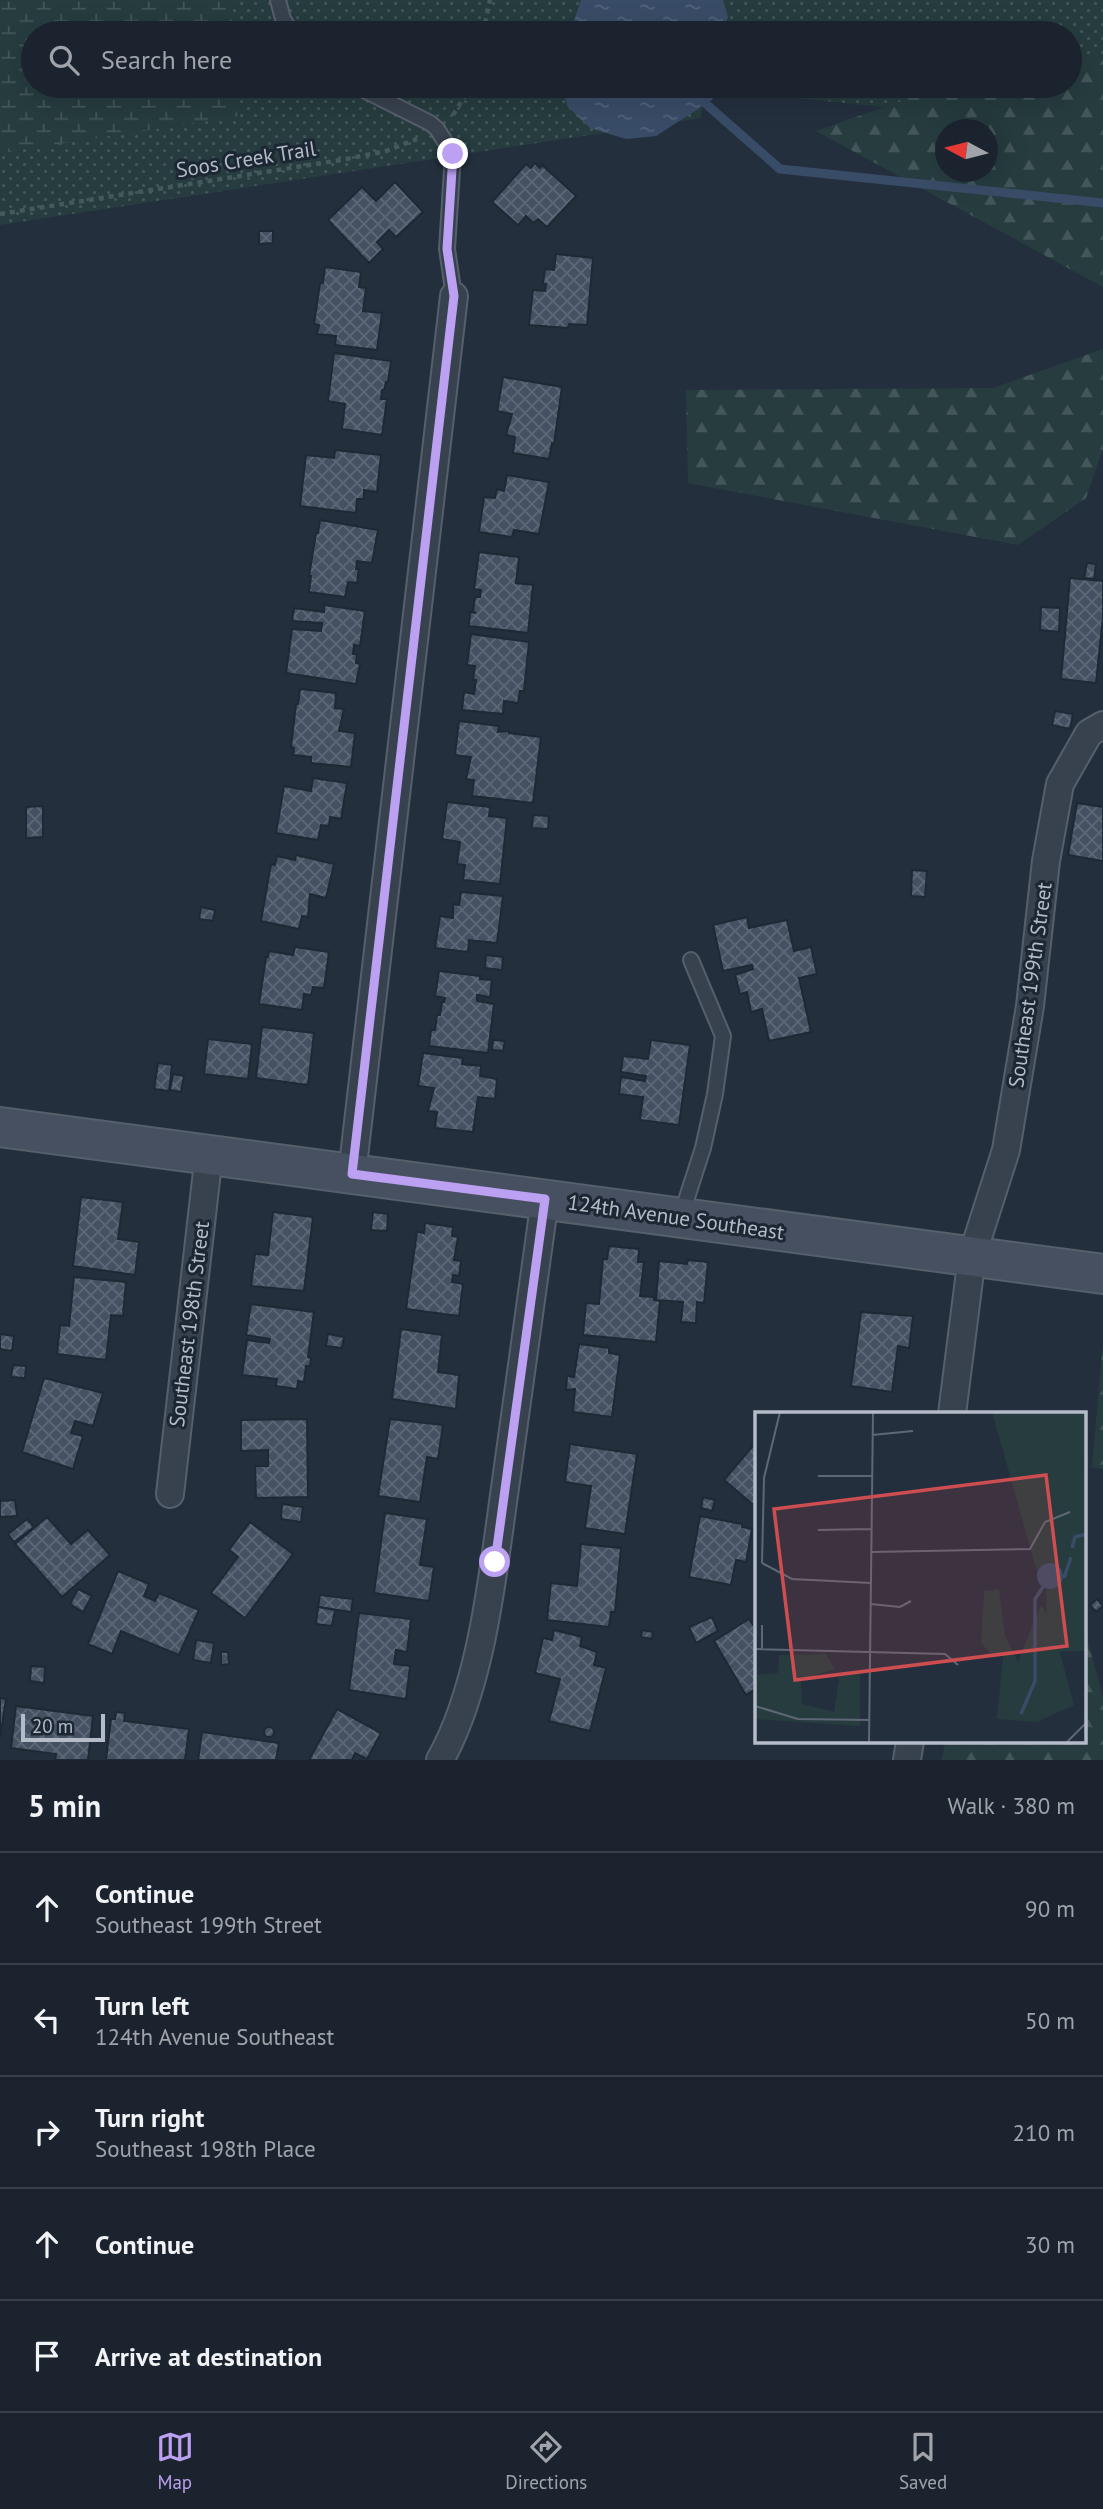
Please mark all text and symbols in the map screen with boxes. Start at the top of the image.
search box [21,21,1082,98]
icon: search [45,41,83,79]
text: Search here [101,43,232,76]
north arrow [935,119,998,182]
street label: Soos Creek Trail [174,135,318,183]
route end [437,138,468,169]
street label: Southeast 199th Street [1002,881,1058,1089]
street label: 124th Avenue Southeast [566,1188,786,1246]
street label: Southeast 198th Street [163,1220,215,1428]
inset map [755,1412,1086,1742]
route start [479,1546,510,1577]
scale bar [21,1711,105,1743]
text: 20 m [32,1714,73,1738]
text: 5 min [28,1786,101,1825]
text: Walk · 380 m [948,1791,1075,1820]
text: Continue [95,1877,194,1910]
icon: ahead [28,1889,66,1927]
text: 90 m [1025,1894,1075,1923]
text: Southeast 199th Street [95,1910,322,1939]
text: Turn left [95,1989,189,2022]
icon: left [28,2001,66,2039]
text: 50 m [1025,2006,1075,2035]
text: 124th Avenue Southeast [95,2022,334,2051]
text: Turn right [95,2101,204,2134]
icon: right [28,2113,66,2151]
text: 210 m [1013,2118,1075,2147]
text: Southeast 198th Place [95,2134,316,2163]
icon: ahead [28,2225,66,2263]
text: Continue [95,2228,194,2261]
text: 30 m [1025,2230,1075,2259]
icon: arrive [28,2337,66,2375]
text: Arrive at destination [95,2340,322,2373]
tab: Map [156,2428,194,2494]
tab: Directions [505,2428,587,2494]
tab: Saved [899,2428,947,2494]

